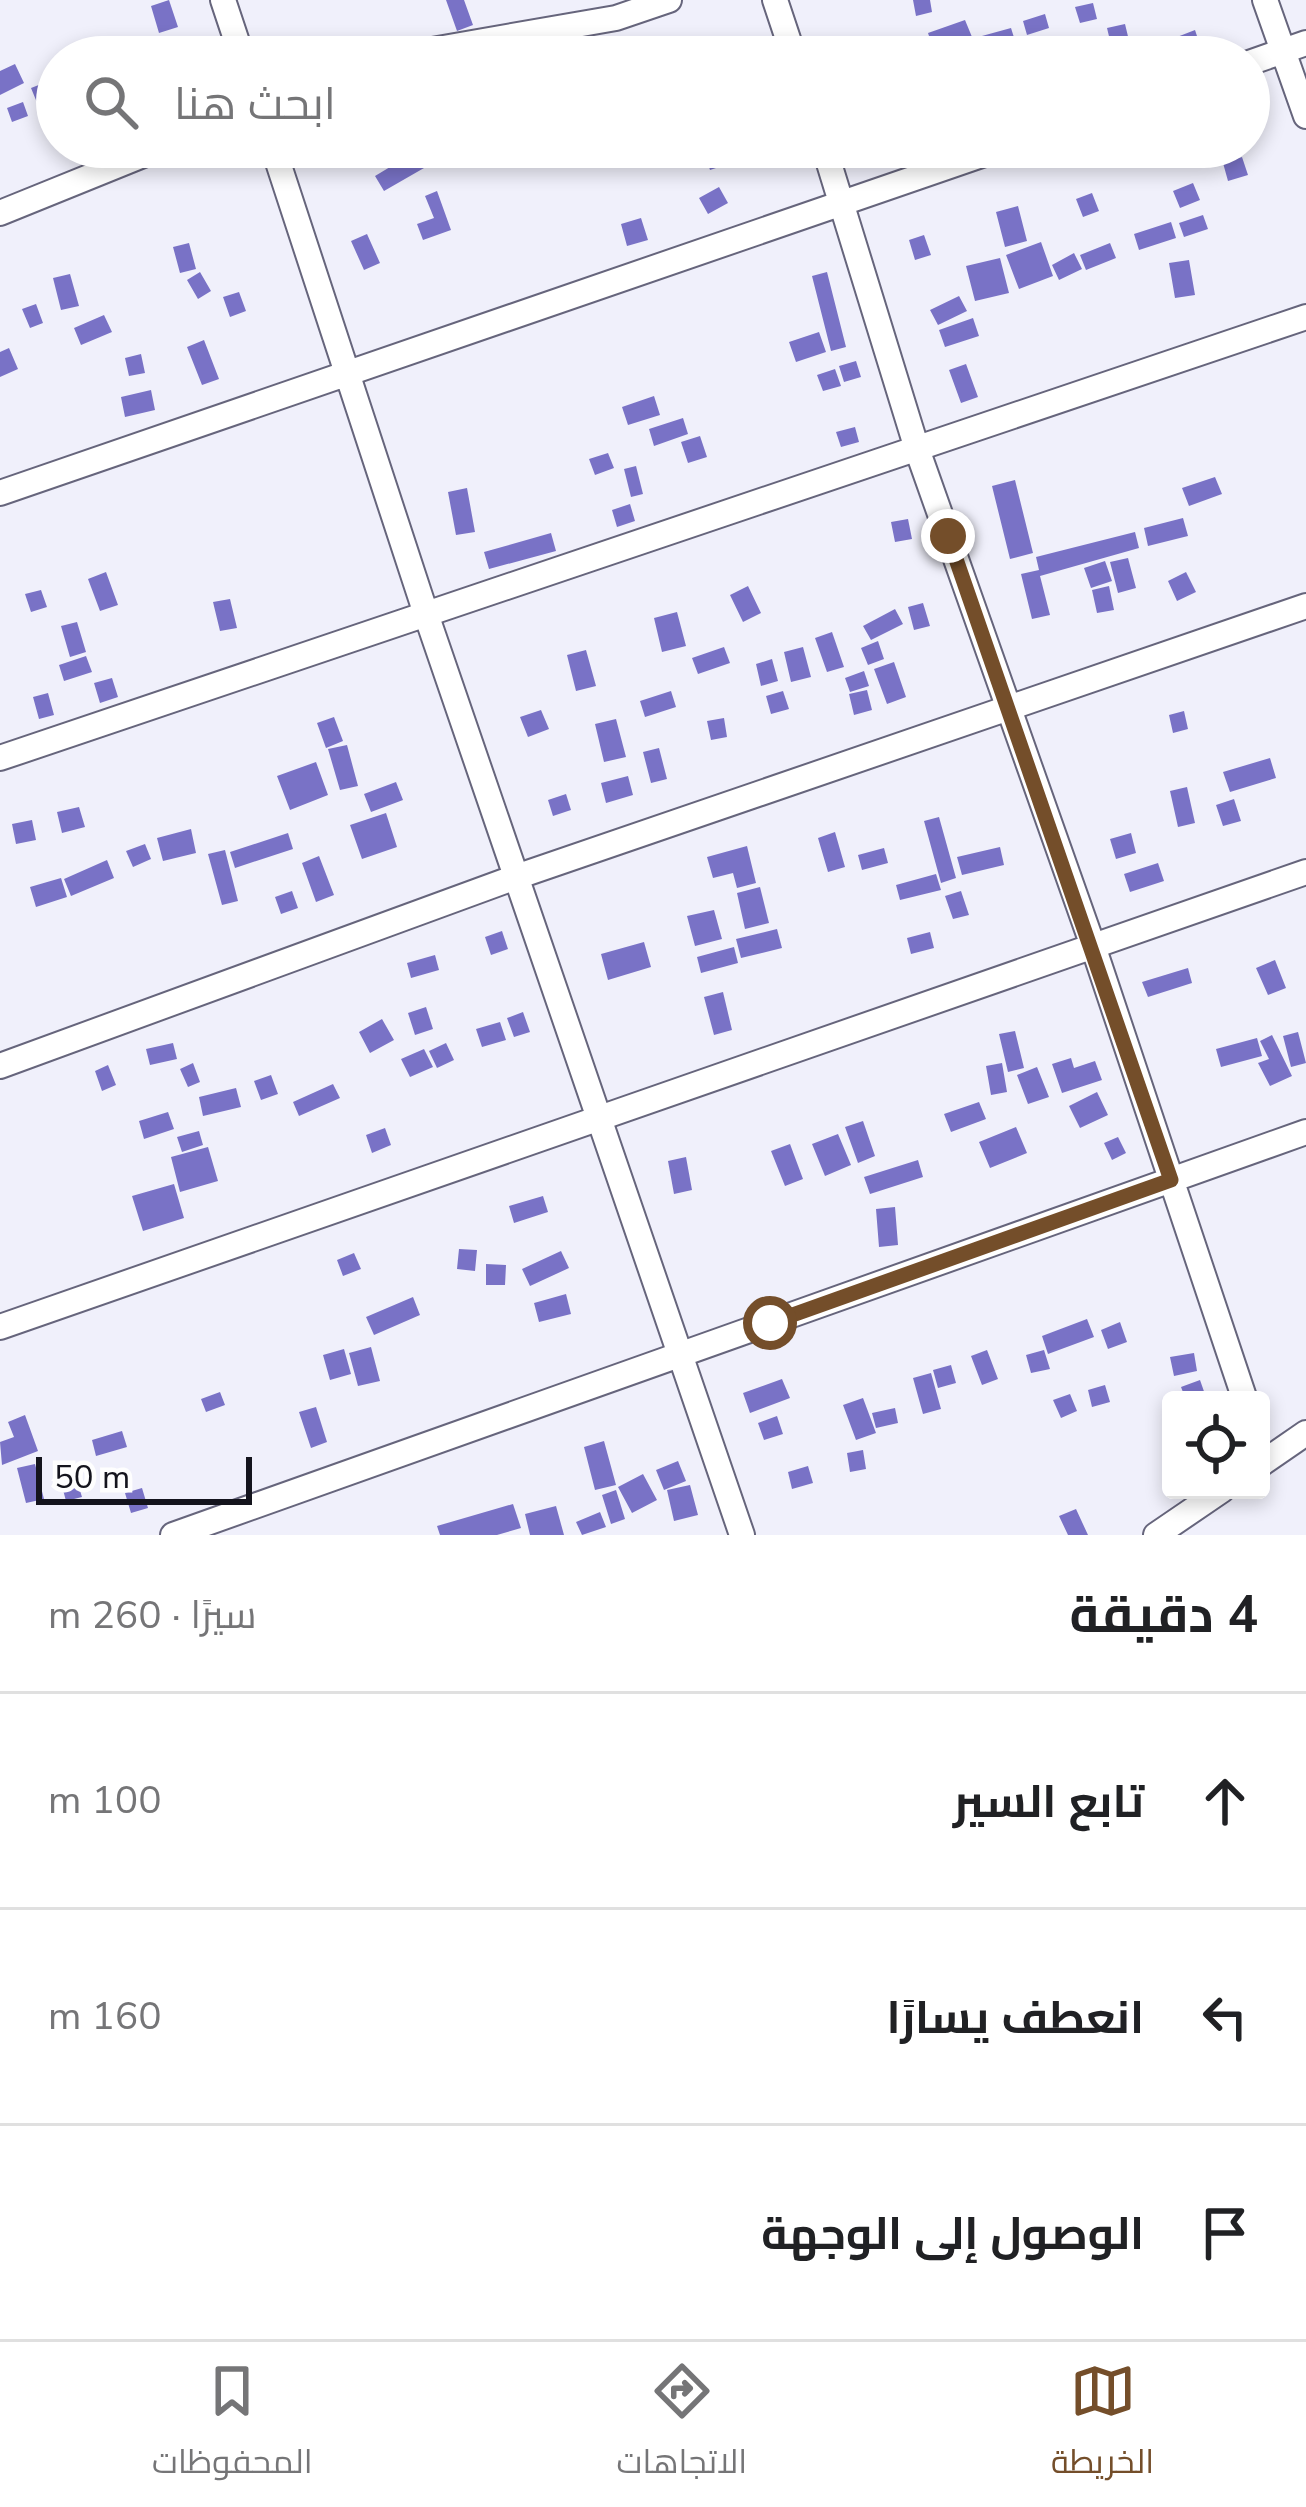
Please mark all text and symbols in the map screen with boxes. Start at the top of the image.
search box [36,36,1270,168]
icon: search [78,69,144,135]
text: ابحث هنا [174,74,336,135]
route end [921,509,975,563]
route start [743,1296,797,1350]
map controls [1162,1391,1270,1499]
button: locate [1162,1391,1270,1499]
scale bar [36,1451,252,1504]
text: 50 m [54,1455,130,1500]
text: 4 دقيقة [1069,1580,1258,1650]
text: سيرًا · 260 m [48,1589,256,1642]
icon: ahead [1192,1768,1258,1834]
text: تابع السير [953,1772,1144,1833]
text: 100 m [48,1774,162,1827]
icon: left [1192,1984,1258,2050]
text: انعطف يسارًا [886,1988,1144,2049]
text: 160 m [48,1990,162,2043]
icon: arrive [1192,2200,1258,2266]
text: الوصول إلى الوجهة [761,2204,1144,2265]
tab: المحفوظات [152,2358,313,2492]
tab: الاتجاهات [616,2358,747,2492]
tab: الخريطة [1051,2358,1154,2492]

